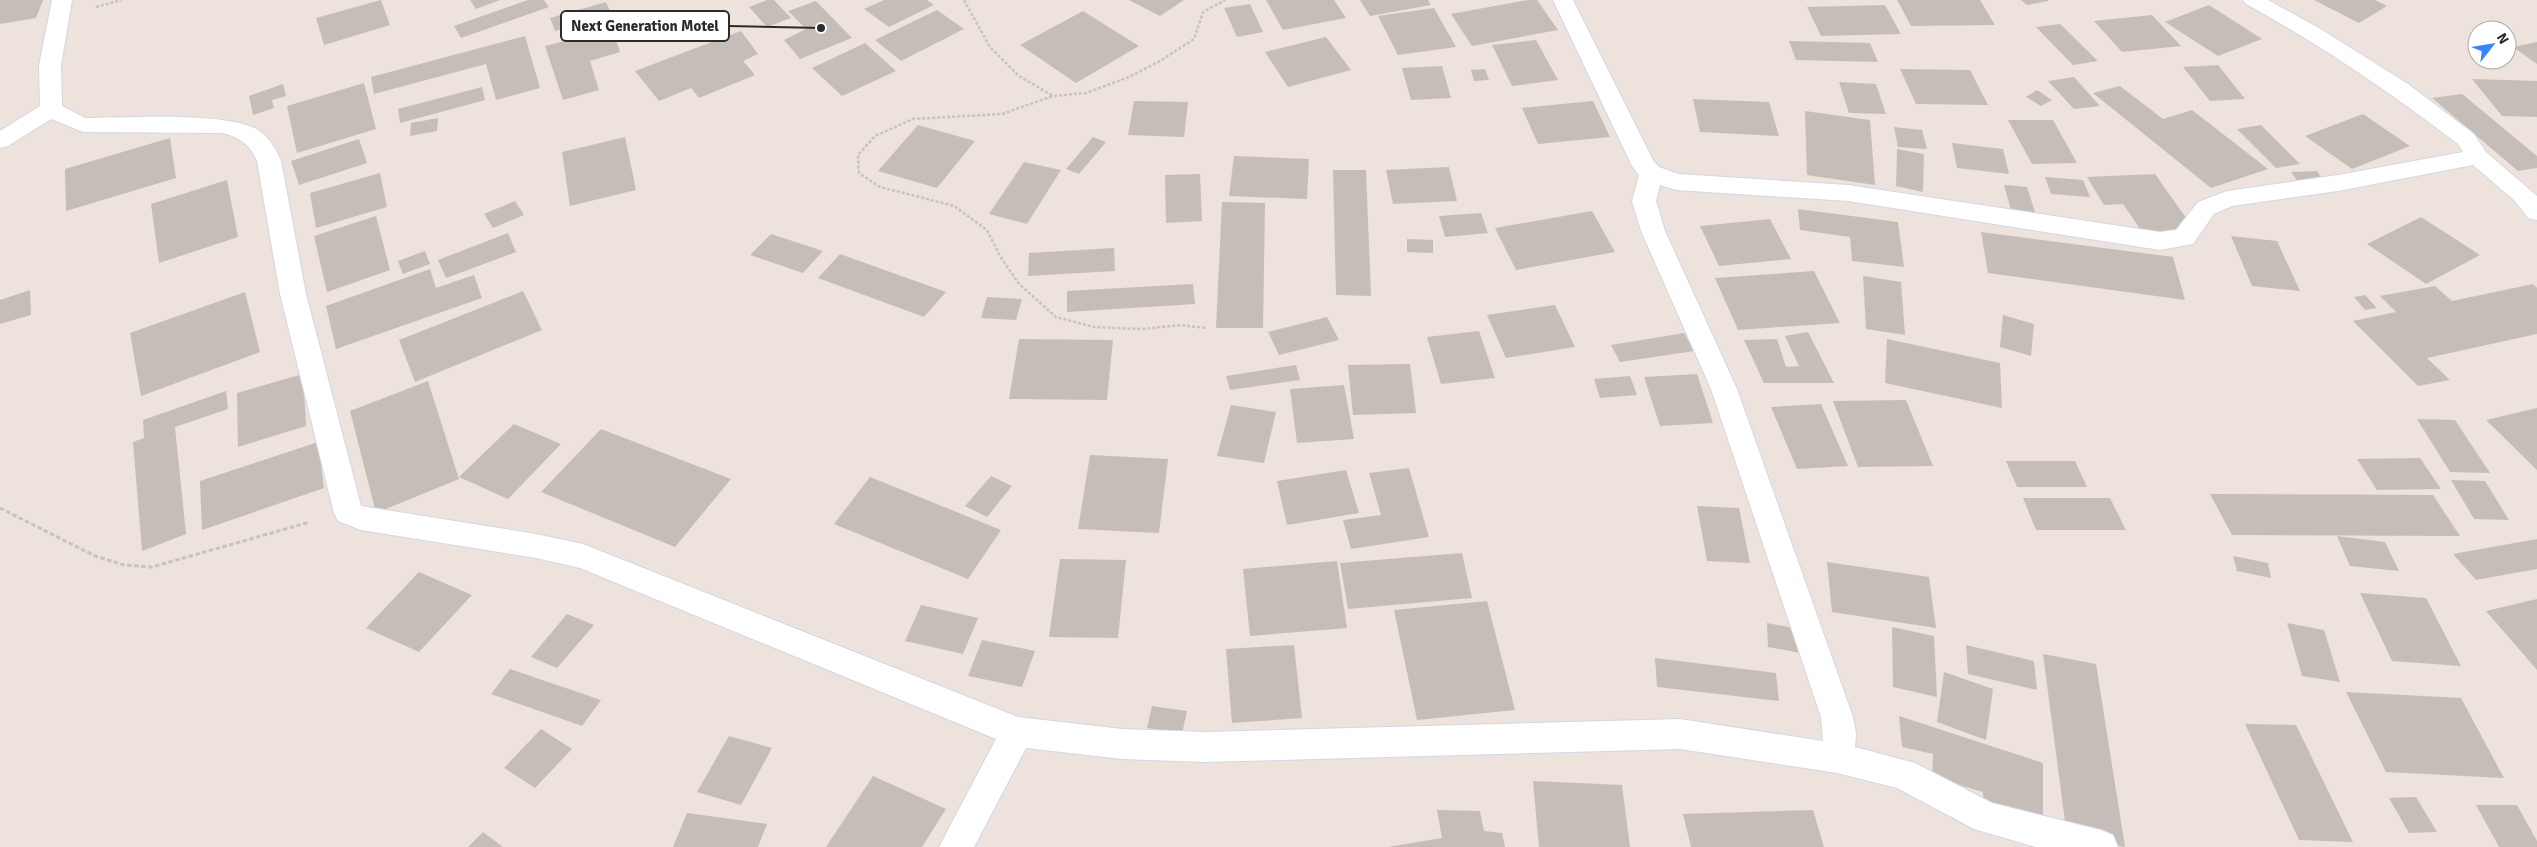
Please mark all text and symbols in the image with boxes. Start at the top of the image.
callout: Next Generation Motel [561,11,729,41]
text: Next Generation Motel [571,17,719,35]
north arrow [2467,20,2517,70]
text: N [2493,30,2513,47]

